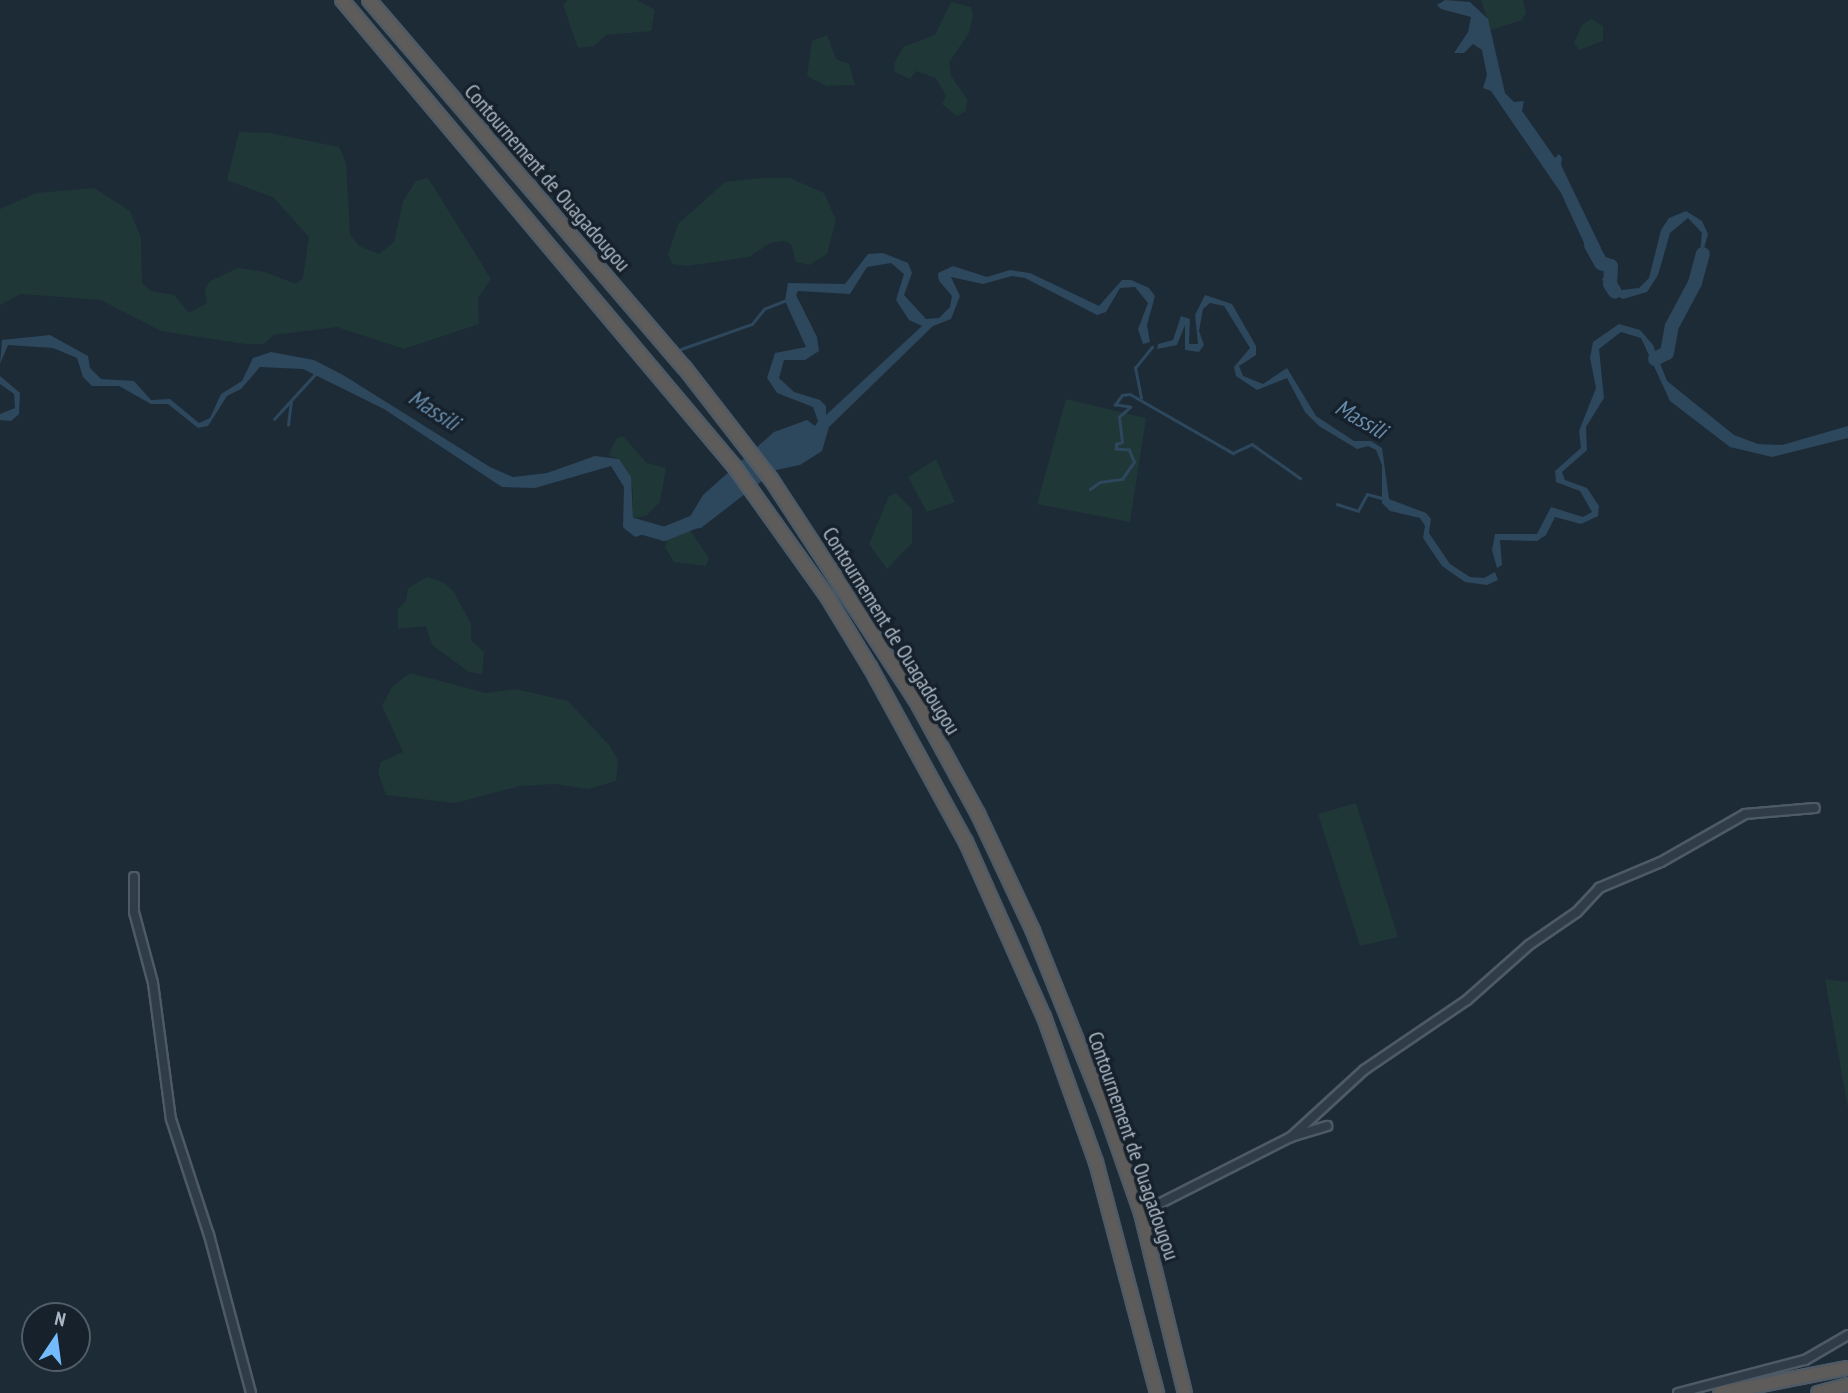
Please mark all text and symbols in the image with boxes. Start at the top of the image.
street label: Contournement de Ouagadougou [459,79,635,277]
water label: Massili [404,384,464,436]
water label: Massili [1330,393,1392,445]
street label: Contournement de Ouagadougou [817,523,965,739]
street label: Contournement de Ouagadougou [1082,1029,1184,1263]
north arrow [21,1302,91,1372]
text: N [53,1306,68,1331]

